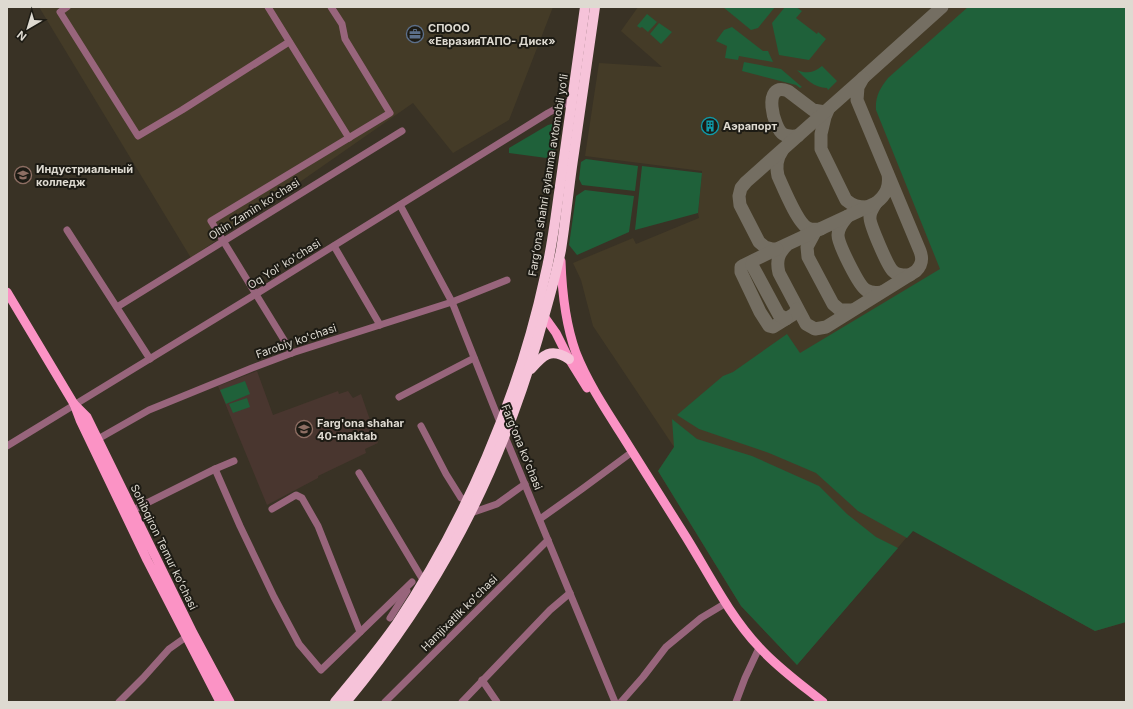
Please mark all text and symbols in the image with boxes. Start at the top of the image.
north arrow [8,8,48,48]
place label: СПООО «ЕвразияТАПО- Диск» [428,21,555,48]
office icon: СПООО «ЕвразияТАПО- Диск» [405,24,425,44]
text: N [14,28,29,44]
street label: Fargʻona shahri aylanma avtomobil yoʻli [525,73,571,277]
building icon: Аэрапорт [700,116,720,136]
place label: Аэрапорт [723,119,778,133]
place label: Индустриальный колледж [36,162,133,189]
school or university icon: Индустриальный колледж [13,165,33,185]
street label: Oltin Zamin koʻchasi [206,175,302,243]
street label: Oq Yol' ko'chasi [245,236,323,292]
street label: Farobiy ko'chasi [254,321,338,361]
street label: Fargʻona koʻchasi [498,402,546,492]
place label: Farg'ona shahar 40-maktab [317,416,405,443]
school or university icon: Farg'ona shahar 40-maktab [294,419,314,439]
street label: Sohibqiron Temur koʻchasi [127,482,201,612]
street label: Hamjixatlik koʻchasi [418,572,500,654]

